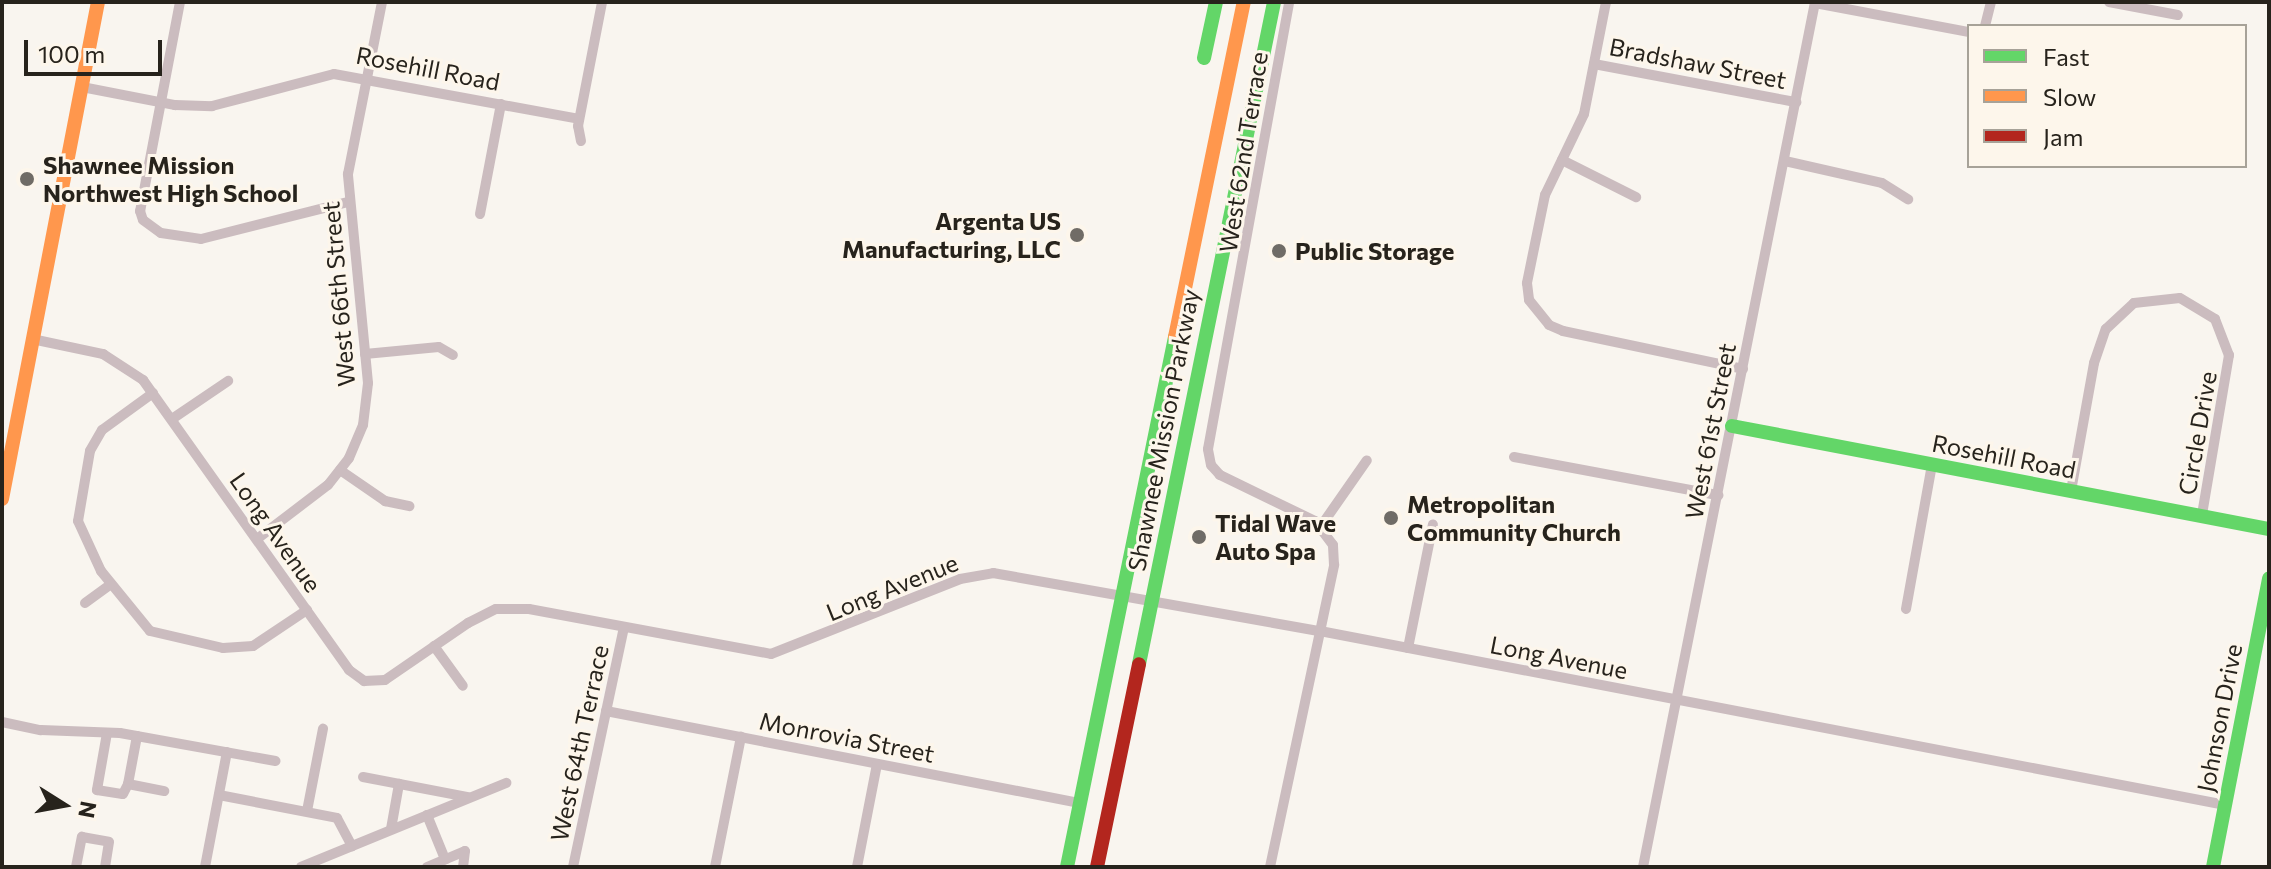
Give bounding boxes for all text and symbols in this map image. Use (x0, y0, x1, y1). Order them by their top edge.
scale bar (28, 24, 166, 74)
legend (1967, 24, 2247, 168)
street label: Bradshaw Street (1607, 32, 1789, 94)
text: 100 m (38, 39, 105, 68)
street label: Rosehill Road (354, 40, 502, 96)
text: Fast (2043, 42, 2090, 71)
street label: West 62nd Terrace (1213, 50, 1273, 254)
text: Slow (2043, 82, 2096, 111)
text: Jam (2043, 122, 2083, 151)
place label: Shawnee Mission Northwest High School (43, 151, 298, 207)
marker: Shawnee Mission Northwest High School (18, 170, 36, 188)
street label: West 66th Street (316, 200, 360, 388)
place label: Argenta US Manufacturing, LLC (842, 207, 1061, 263)
marker: Argenta US Manufacturing, LLC (1068, 226, 1086, 244)
place label: Public Storage (1295, 237, 1454, 265)
marker: Public Storage (1270, 242, 1288, 260)
street label: Shawnee Mission Parkway (1122, 287, 1204, 573)
street label: West 61st Street (1679, 341, 1741, 521)
street label: Circle Drive (2172, 369, 2222, 497)
street label: Rosehill Road (1930, 428, 2078, 484)
street label: Long Avenue (224, 467, 328, 597)
place label: Metropolitan Community Church (1407, 490, 1621, 546)
place label: Tidal Wave Auto Spa (1215, 509, 1336, 565)
marker: Metropolitan Community Church (1382, 509, 1400, 527)
marker: Tidal Wave Auto Spa (1190, 528, 1208, 546)
street label: Long Avenue (822, 548, 962, 626)
street label: Long Avenue (1488, 630, 1630, 684)
street label: Johnson Drive (2191, 641, 2247, 795)
street label: West 64th Terrace (544, 642, 614, 844)
street label: Monrovia Street (757, 706, 937, 768)
north arrow (24, 765, 104, 845)
text: N (73, 799, 103, 820)

